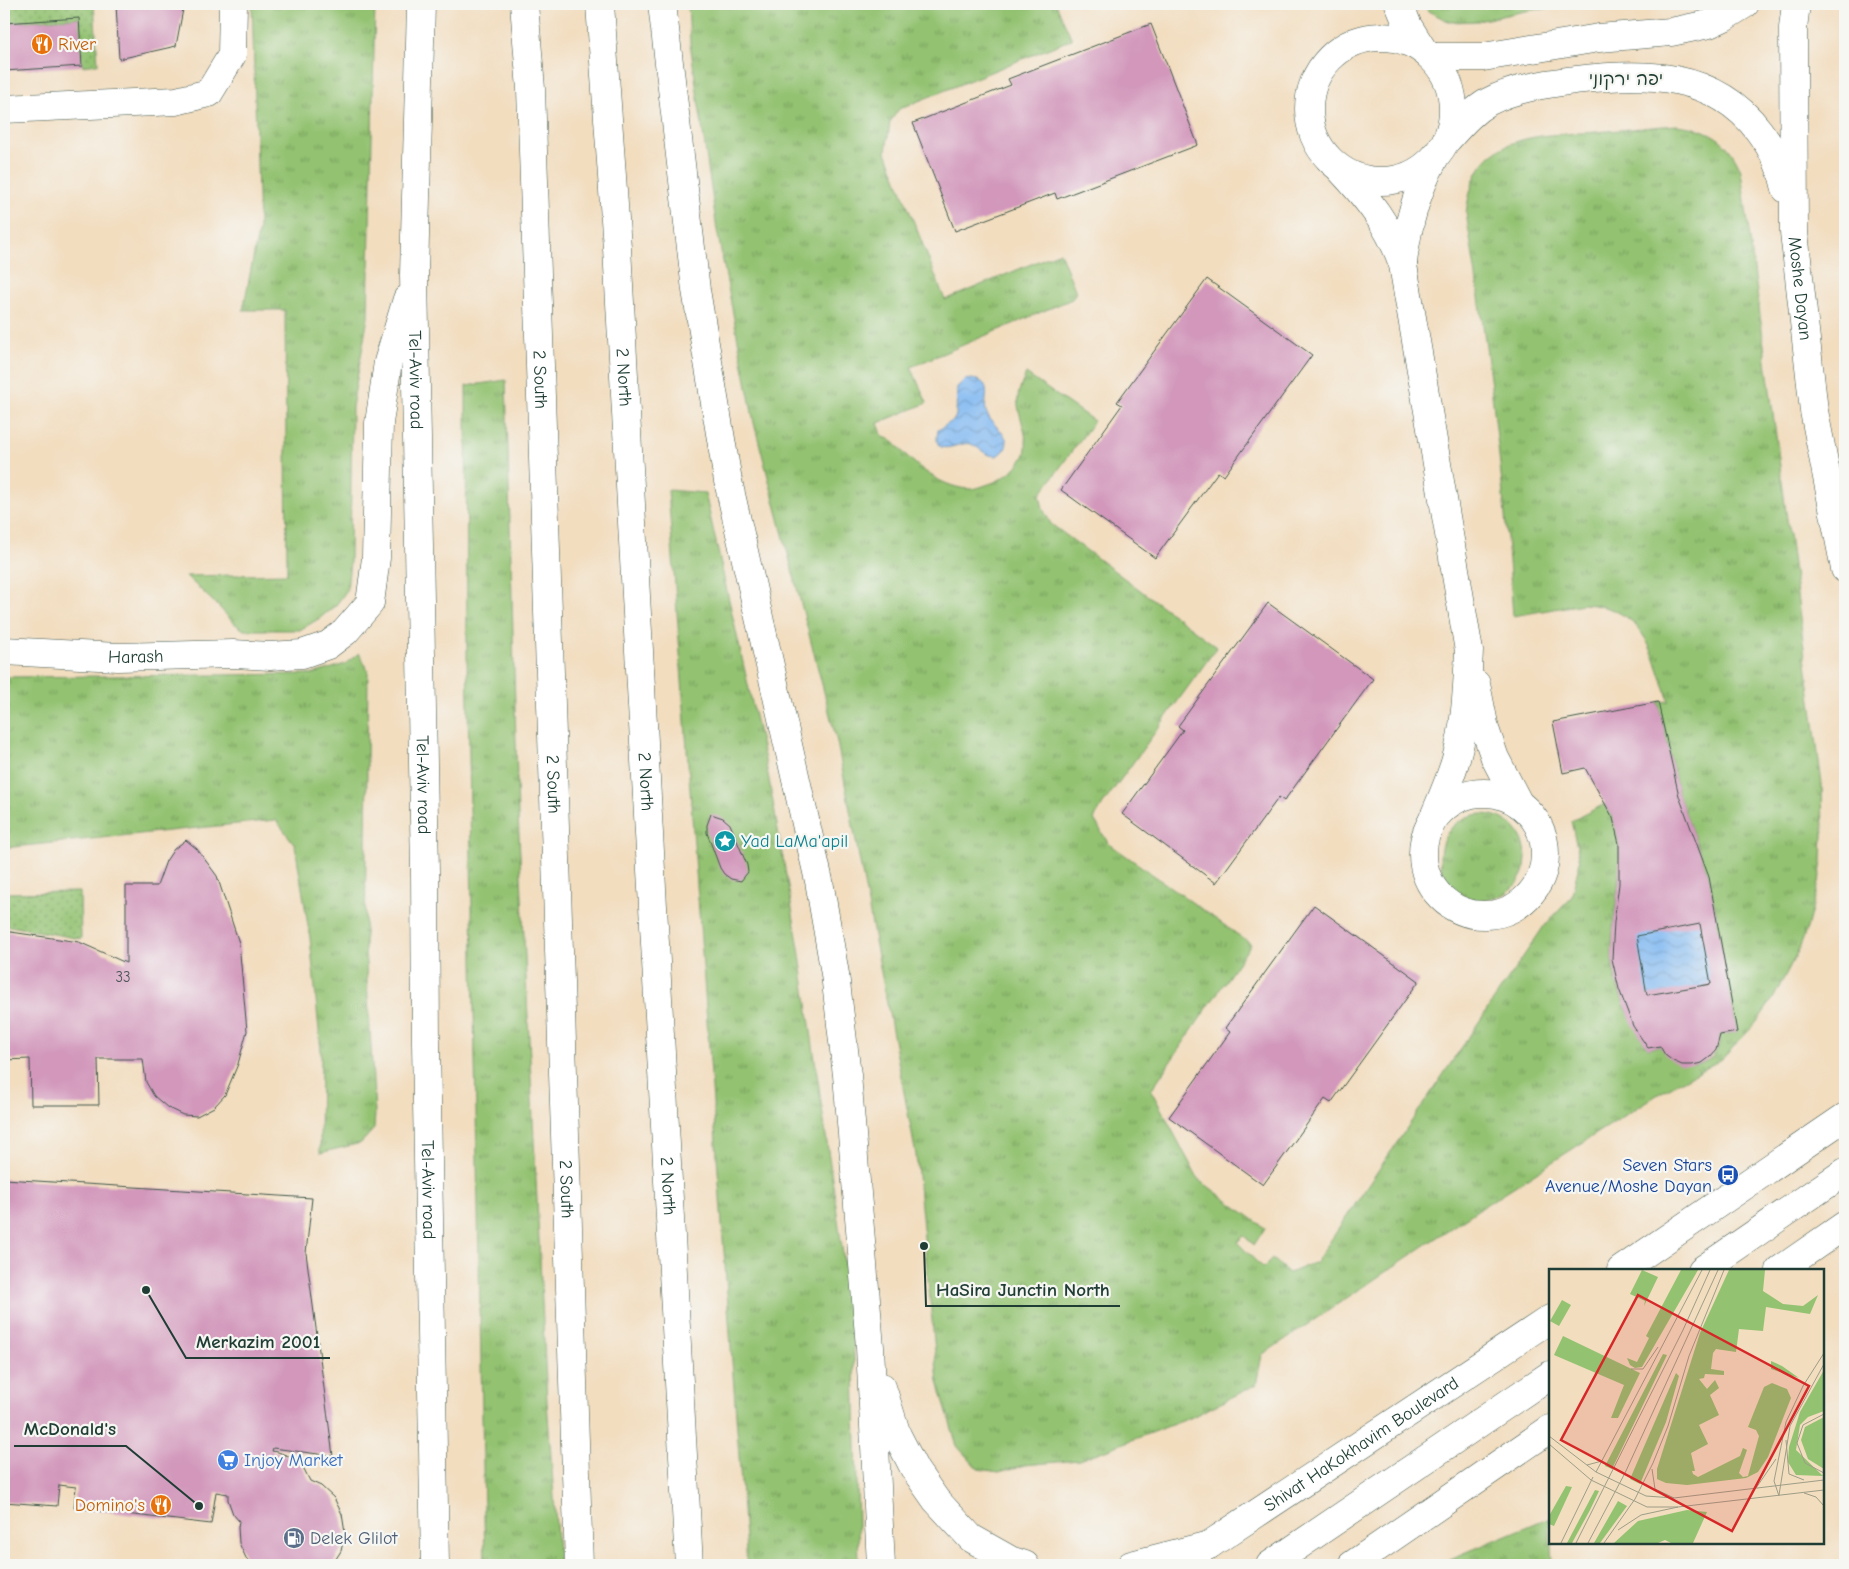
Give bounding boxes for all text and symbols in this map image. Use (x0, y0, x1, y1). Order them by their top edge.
restaurant icon: River (30, 32, 54, 56)
place label: River (58, 34, 97, 55)
street label: יפה ירקוני (1589, 69, 1663, 90)
street label: Moshe Dayan (1784, 235, 1816, 342)
street label: Tel-Aviv road (404, 330, 427, 430)
street label: 2 North (611, 347, 636, 407)
street label: 2 South (528, 350, 551, 409)
street label: Harash (107, 646, 164, 668)
street label: Tel-Aviv road (411, 735, 434, 835)
street label: 2 North (634, 752, 658, 812)
street label: 2 South (542, 755, 565, 814)
place icon: Yad LaMa'apil (713, 829, 737, 853)
place label: Yad LaMa'apil (741, 831, 848, 852)
house number: 33 (115, 968, 131, 986)
street label: Tel-Aviv road (417, 1140, 439, 1240)
place label: Seven Stars Avenue/Moshe Dayan (1545, 1155, 1712, 1197)
street label: 2 North (656, 1156, 680, 1216)
street label: 2 South (555, 1159, 578, 1219)
bus stop icon: Seven Stars Avenue/Moshe Dayan (1716, 1163, 1740, 1187)
inset map (1549, 1269, 1824, 1544)
callout: HaSira Junctin North (926, 1272, 1120, 1306)
text: HaSira Junctin North (936, 1279, 1110, 1301)
callout: Merkazim 2001 (186, 1324, 330, 1358)
text: Merkazim 2001 (196, 1331, 320, 1353)
street label: Shivat HaKokhavim Boulevard (1260, 1373, 1463, 1517)
callout: McDonald's (14, 1412, 126, 1446)
text: McDonald's (24, 1418, 116, 1440)
supermarket icon: Injoy Market (216, 1448, 240, 1472)
place label: Injoy Market (244, 1450, 344, 1471)
restaurant icon: Domino's (149, 1493, 173, 1517)
place label: Domino's (75, 1495, 145, 1516)
fuel station icon: Delek Glilot (282, 1526, 306, 1550)
place label: Delek Glilot (310, 1528, 398, 1549)

